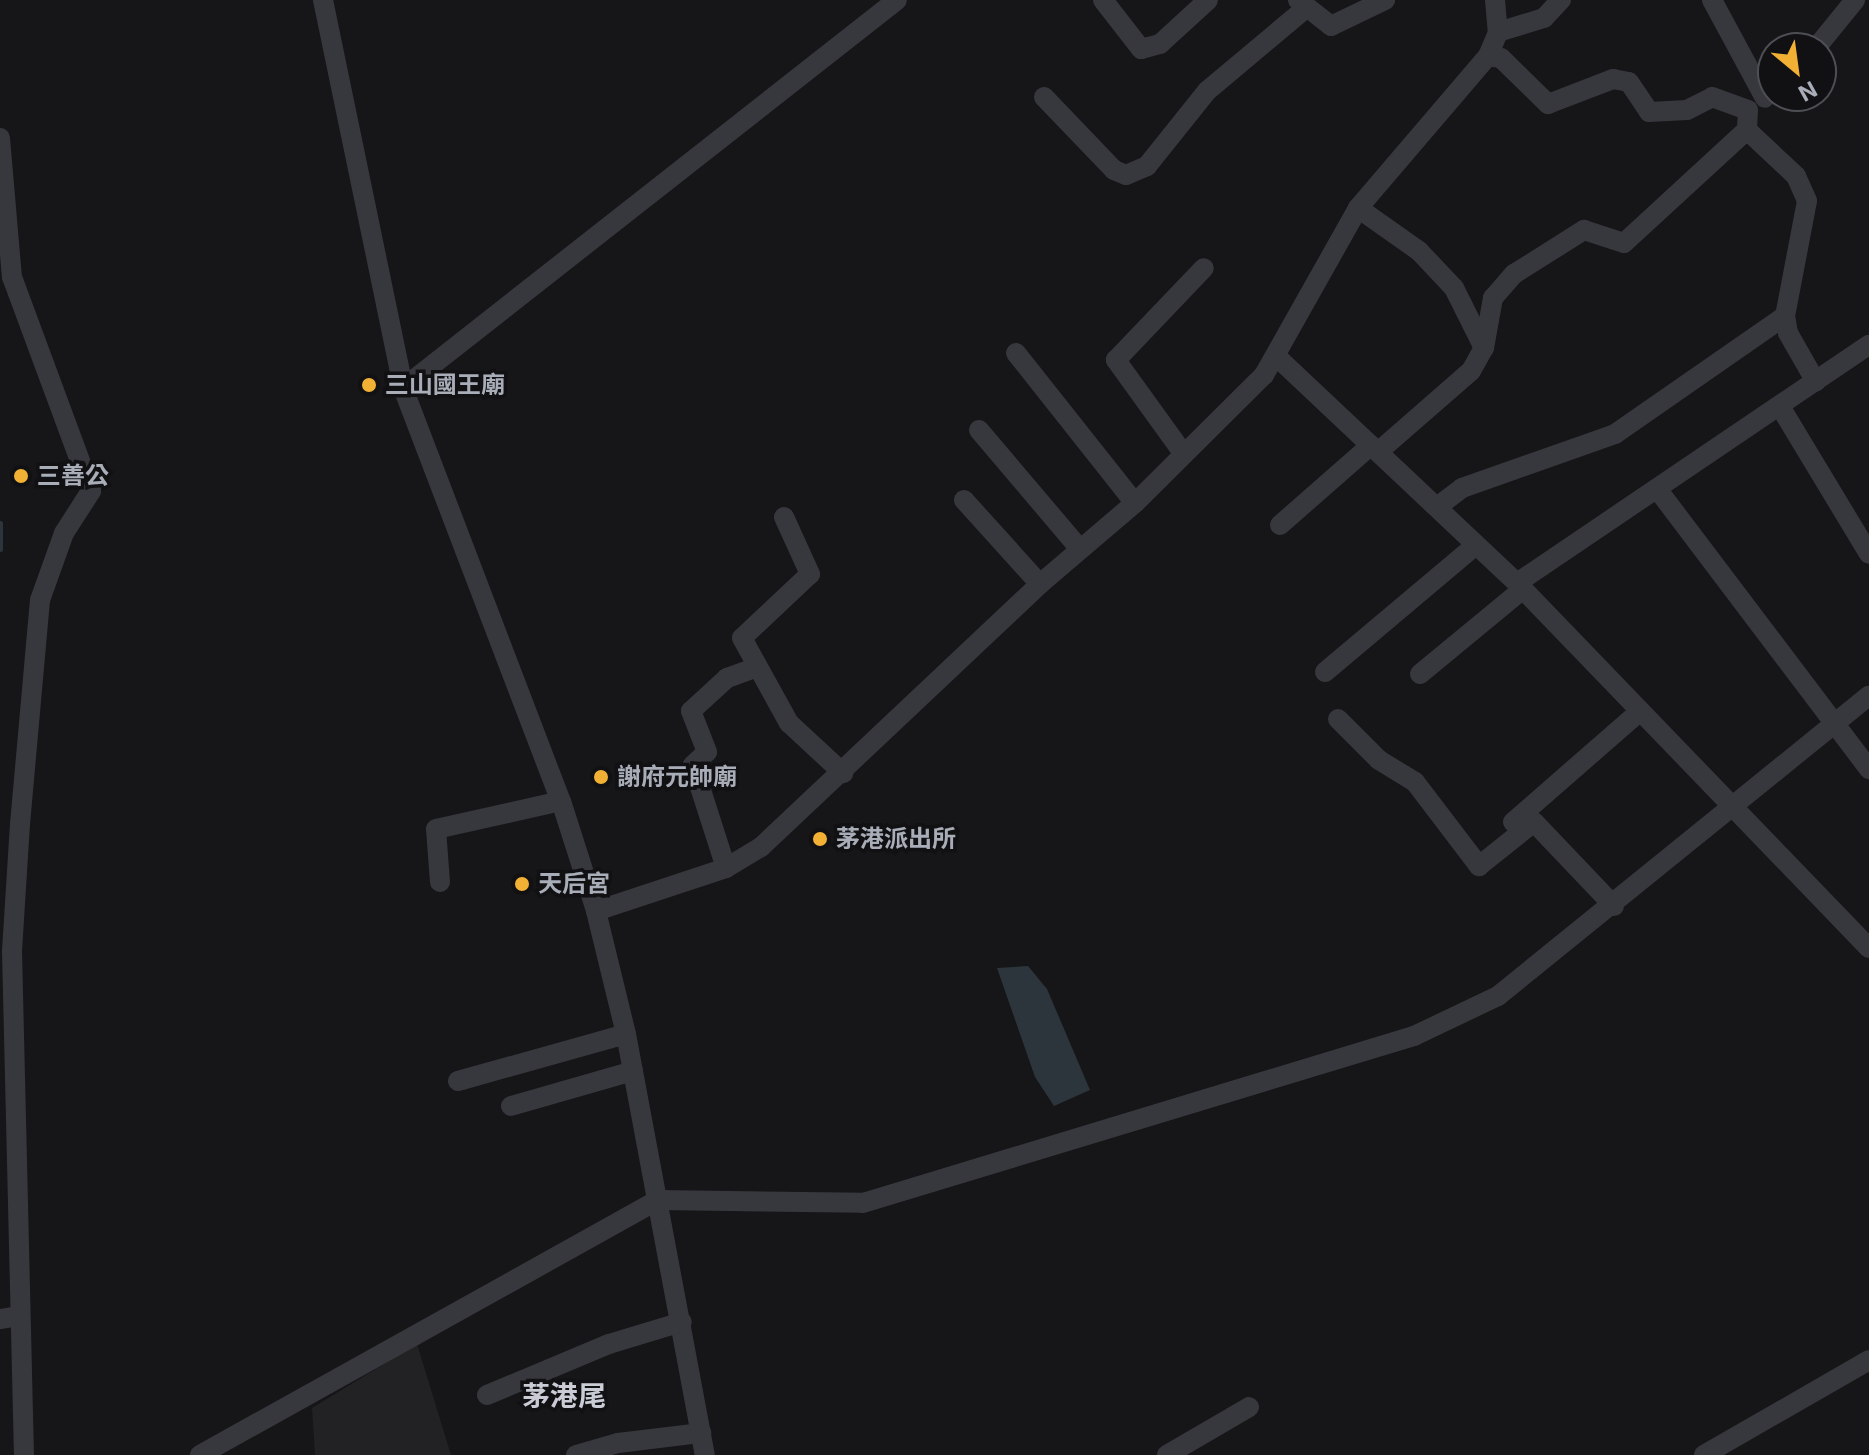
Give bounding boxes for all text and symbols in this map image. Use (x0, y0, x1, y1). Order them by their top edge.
north arrow (1757, 32, 1837, 112)
text: N (1794, 76, 1821, 107)
place label: 三山國王廟 (385, 371, 505, 399)
marker: 三山國王廟 (360, 376, 378, 394)
place label: 三善公 (37, 462, 109, 490)
marker: 三善公 (12, 467, 30, 485)
place label: 謝府元帥廟 (617, 763, 737, 791)
marker: 謝府元帥廟 (592, 768, 610, 786)
place label: 茅港派出所 (836, 825, 956, 853)
marker: 茅港派出所 (811, 830, 829, 848)
place label: 天后宮 (538, 870, 610, 898)
marker: 天后宮 (513, 875, 531, 893)
district label: 茅港尾 (522, 1379, 606, 1413)

